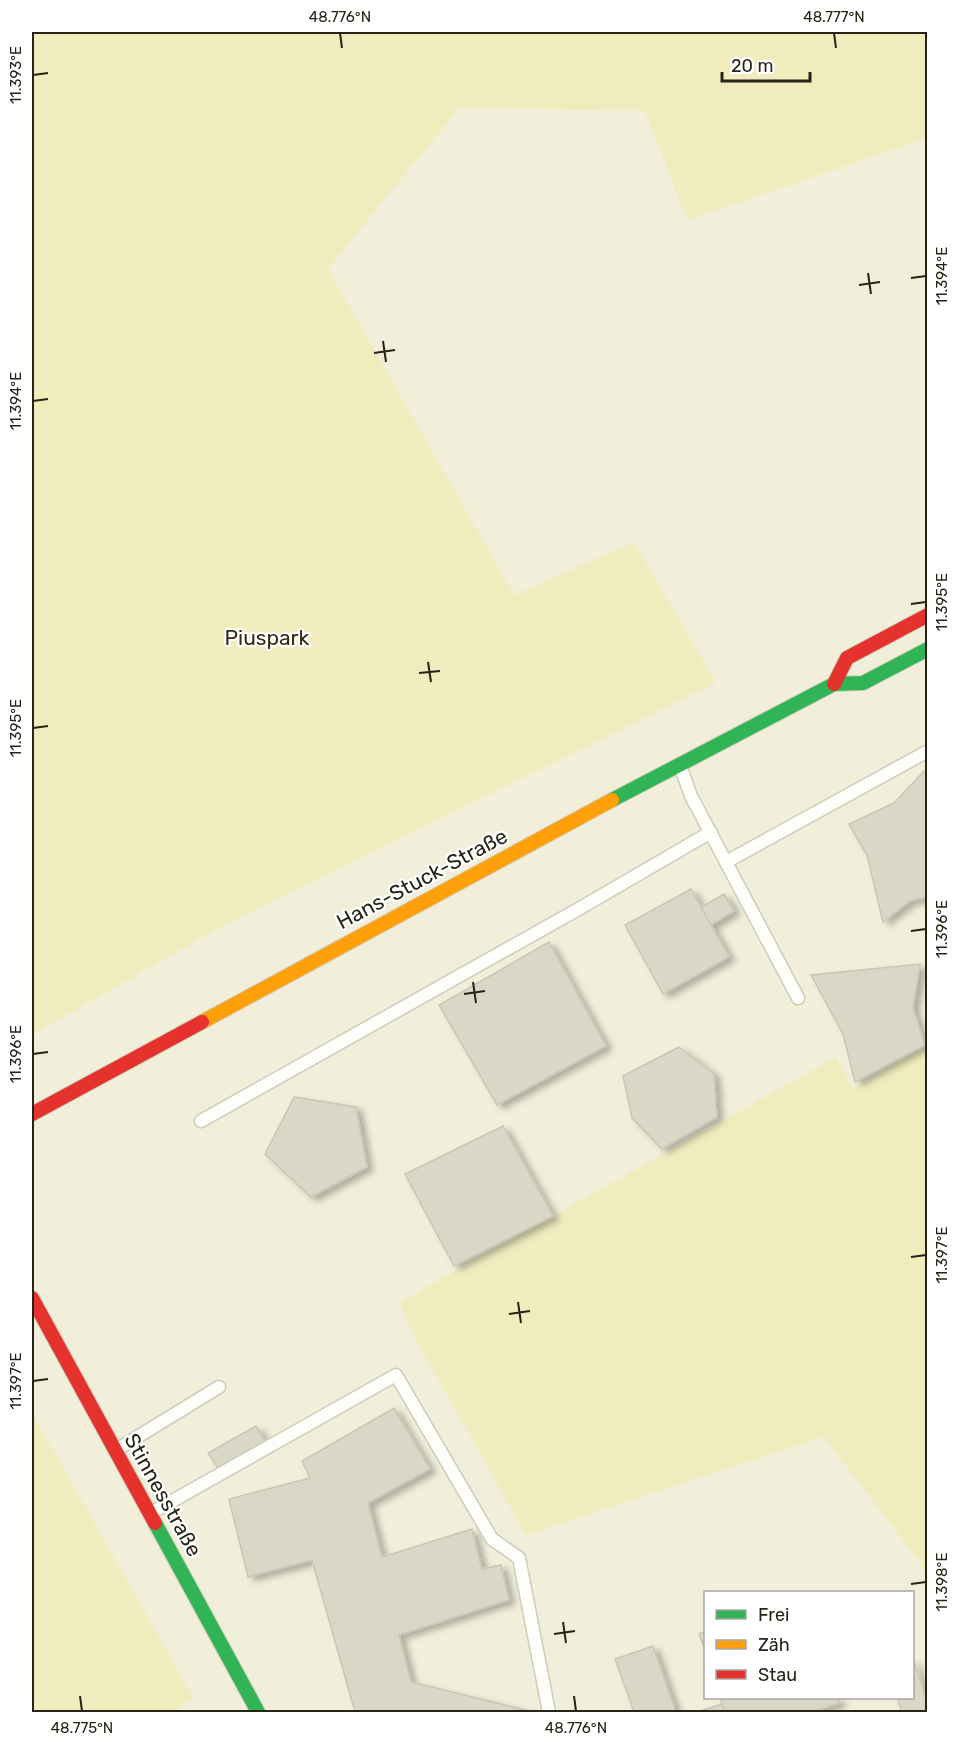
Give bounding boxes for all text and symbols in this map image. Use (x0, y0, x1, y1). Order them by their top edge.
text: 48.776°N (309, 8, 371, 26)
text: 48.777°N (803, 8, 865, 26)
scale bar (722, 45, 810, 83)
text: 11.393°E (7, 46, 25, 104)
text: 20 m (731, 55, 773, 77)
text: 11.394°E (933, 247, 951, 305)
text: 11.394°E (7, 372, 25, 430)
text: 11.395°E (933, 573, 951, 631)
park label: Piuspark (225, 625, 310, 650)
text: 11.395°E (7, 699, 25, 757)
street label: Hans-Stuck-Straße (332, 823, 511, 934)
text: 11.396°E (933, 900, 951, 958)
text: 11.396°E (7, 1025, 25, 1083)
text: 11.397°E (933, 1226, 951, 1284)
text: 11.397°E (7, 1352, 25, 1410)
street label: Stinnesstraße (119, 1429, 208, 1561)
text: 11.398°E (933, 1553, 951, 1611)
legend (704, 1591, 914, 1699)
text: Frei (758, 1604, 789, 1626)
text: Zäh (758, 1634, 790, 1656)
text: Stau (758, 1664, 797, 1686)
text: 48.775°N (51, 1719, 113, 1737)
text: 48.776°N (545, 1719, 607, 1737)

